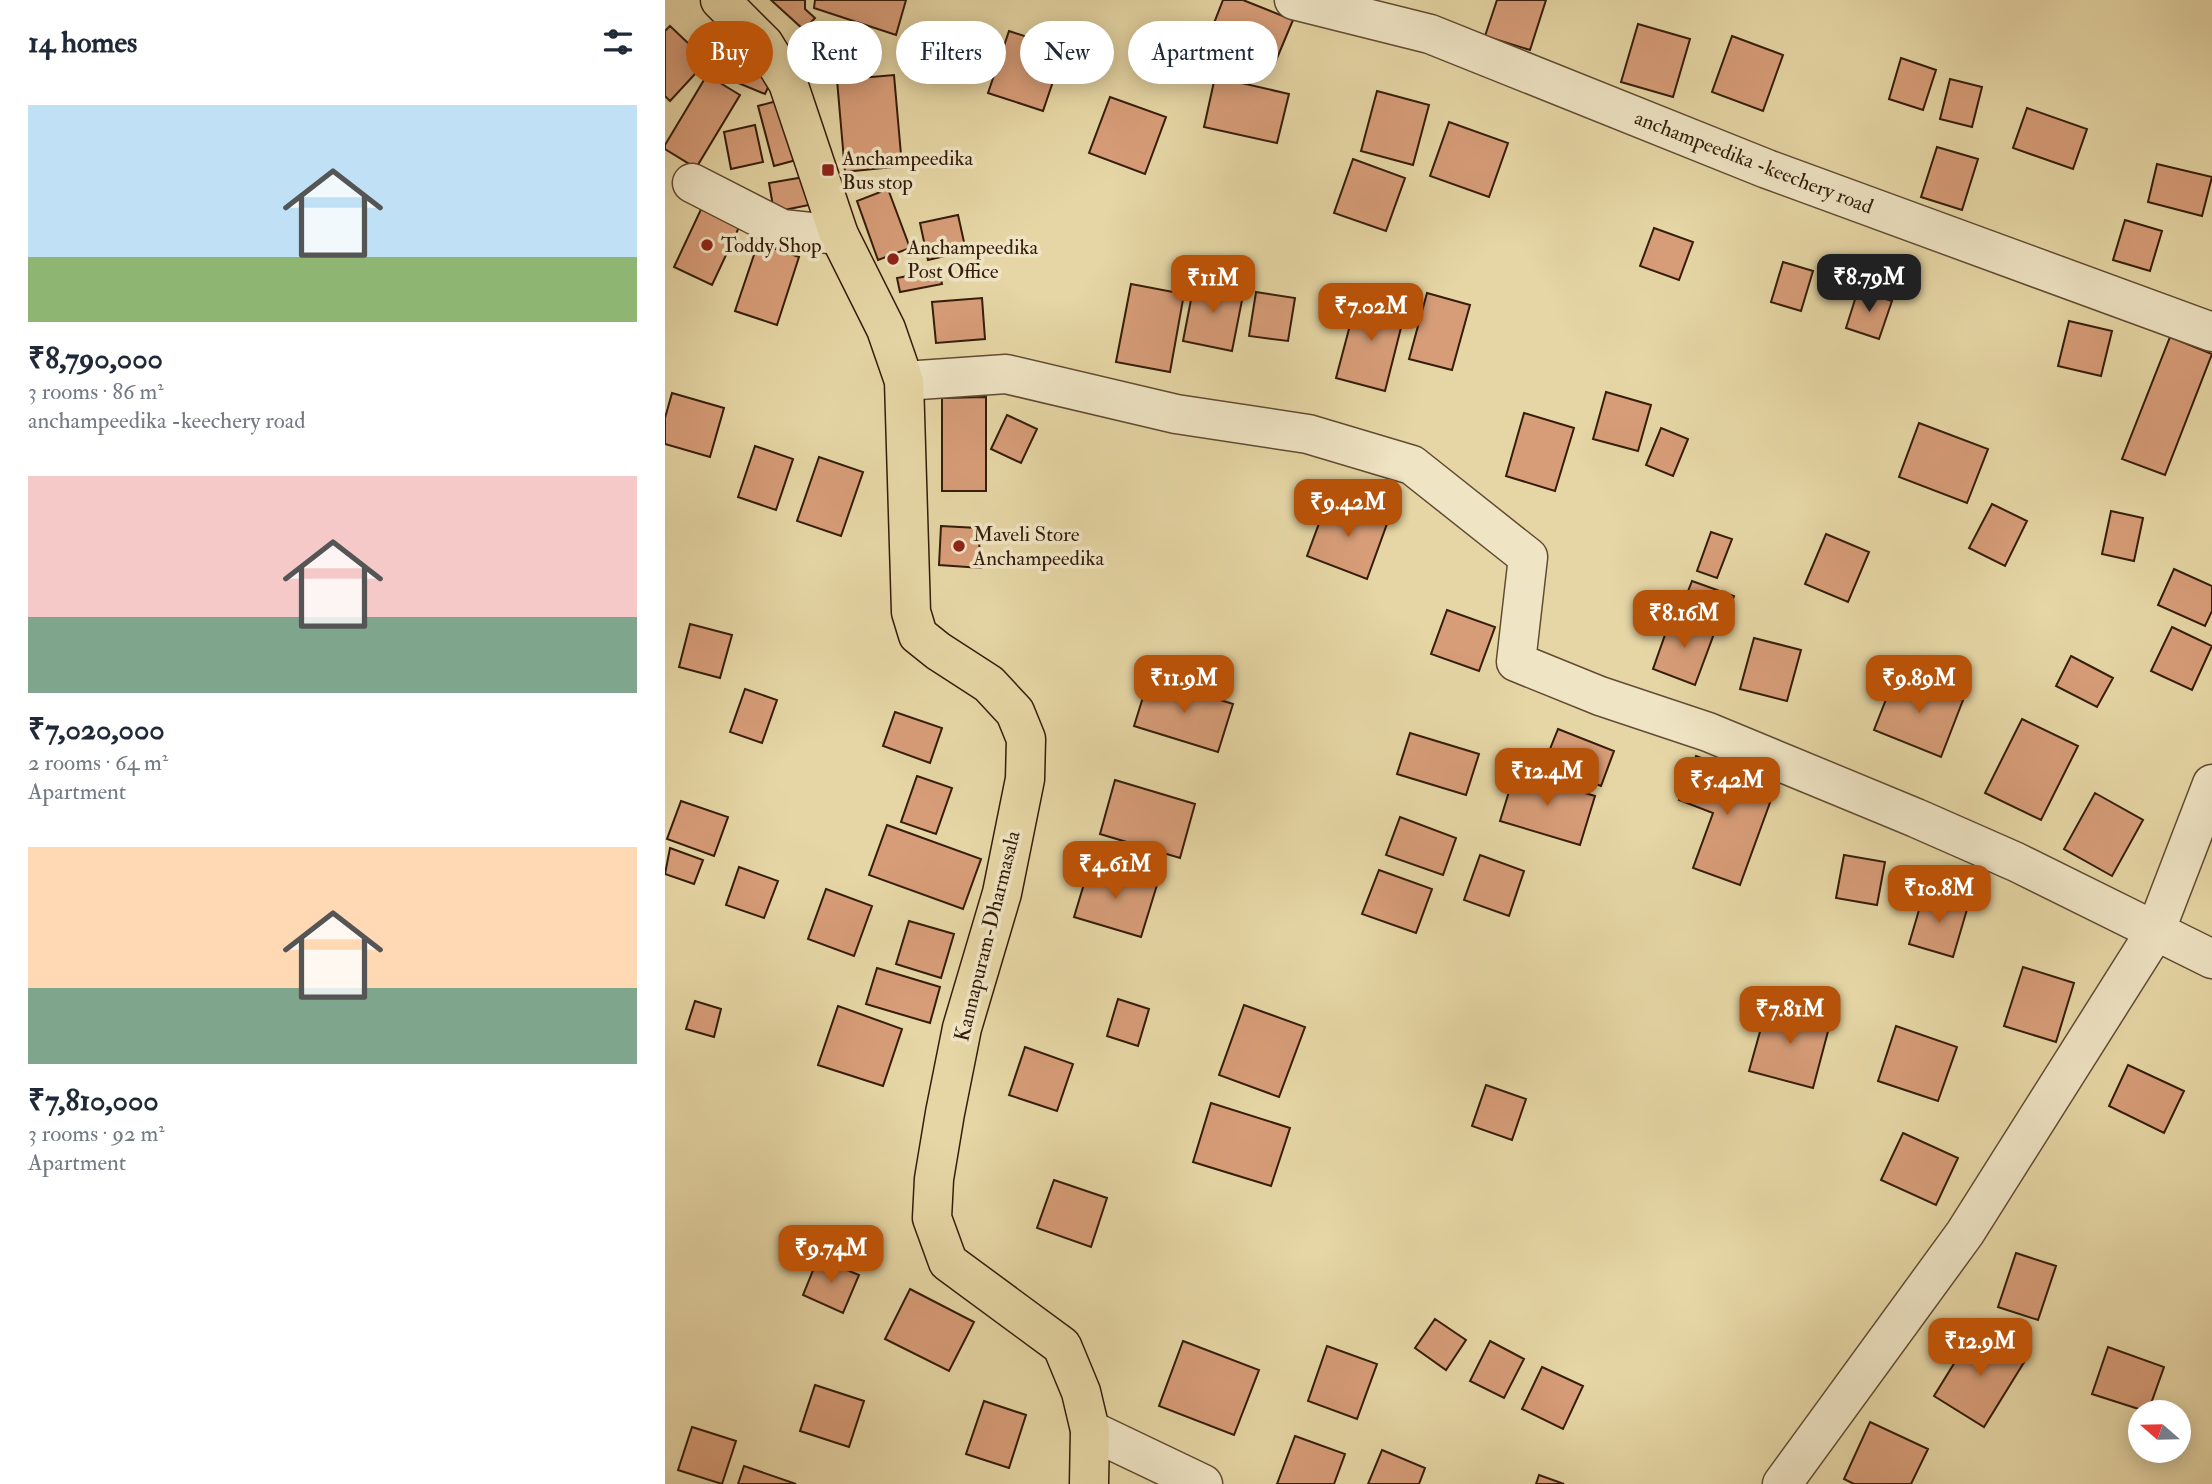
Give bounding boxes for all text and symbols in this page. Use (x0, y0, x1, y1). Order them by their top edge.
chip: Buy (686, 21, 773, 84)
chip: Rent (787, 21, 882, 84)
chip: Filters (896, 21, 1006, 84)
chip: New (1020, 21, 1114, 84)
chip: Apartment (1128, 21, 1278, 84)
icon: filters (599, 23, 637, 61)
text: 14 homes (28, 24, 137, 61)
street label: anchampeedika -keechery road (1631, 104, 1878, 221)
place label: Anchampeedika Bus stop (841, 145, 973, 196)
icon: home (270, 150, 396, 276)
marker: Anchampeedika Bus stop (820, 162, 836, 178)
place label: Toddy Shop (721, 232, 822, 259)
place label: Anchampeedika Post Office (906, 234, 1038, 285)
marker: Toddy Shop (699, 237, 715, 253)
marker: Anchampeedika Post Office (885, 251, 901, 267)
pin: ₹8.79M (1812, 254, 1926, 314)
pin: ₹11M (1172, 256, 1254, 315)
text: ₹8.79M (1833, 262, 1905, 291)
text: ₹11M (1187, 263, 1239, 292)
pin: ₹7.02M (1314, 284, 1428, 343)
text: ₹7.02M (1334, 291, 1408, 320)
text: ₹8,790,000 (28, 340, 163, 377)
text: 3 rooms · 86 m² (28, 377, 164, 406)
text: anchampeedika -keechery road (28, 406, 306, 435)
pin: ₹9.42M (1291, 480, 1405, 539)
text: ₹9.42M (1310, 487, 1386, 516)
icon: home (270, 521, 396, 647)
place label: Maveli Store Anchampeedika (972, 521, 1104, 572)
marker: Maveli Store Anchampeedika (951, 538, 967, 554)
pin: ₹8.16M (1627, 590, 1741, 650)
text: ₹8.16M (1649, 598, 1719, 627)
pin: ₹11.9M (1127, 656, 1241, 715)
pin: ₹9.89M (1862, 656, 1976, 715)
text: ₹11.9M (1150, 663, 1218, 692)
text: ₹9.89M (1882, 663, 1956, 692)
text: ₹7,020,000 (28, 711, 165, 748)
text: 2 rooms · 64 m² (28, 748, 168, 777)
pin: ₹12.4M (1490, 748, 1604, 808)
text: ₹12.4M (1511, 756, 1583, 785)
pin: ₹5.42M (1670, 758, 1784, 817)
text: ₹5.42M (1690, 765, 1764, 794)
text: Apartment (28, 777, 126, 806)
street label: Kannapuram-Dharmasala (948, 828, 1027, 1044)
pin: ₹4.61M (1058, 842, 1172, 901)
text: ₹4.61M (1079, 849, 1151, 878)
pin: ₹10.8M (1882, 866, 1996, 925)
text: ₹10.8M (1904, 873, 1974, 902)
icon: home (270, 892, 396, 1018)
pin: ₹7.81M (1733, 986, 1847, 1046)
text: ₹7.81M (1756, 994, 1824, 1023)
text: ₹7,810,000 (28, 1082, 159, 1119)
text: 3 rooms · 92 m² (28, 1119, 165, 1148)
text: Apartment (28, 1148, 126, 1177)
pin: ₹9.74M (774, 1226, 888, 1285)
text: ₹9.74M (794, 1233, 868, 1262)
pin: ₹12.9M (1923, 1318, 2037, 1378)
text: ₹12.9M (1944, 1326, 2016, 1355)
north arrow (2128, 1400, 2191, 1463)
map controls (2128, 1400, 2191, 1463)

